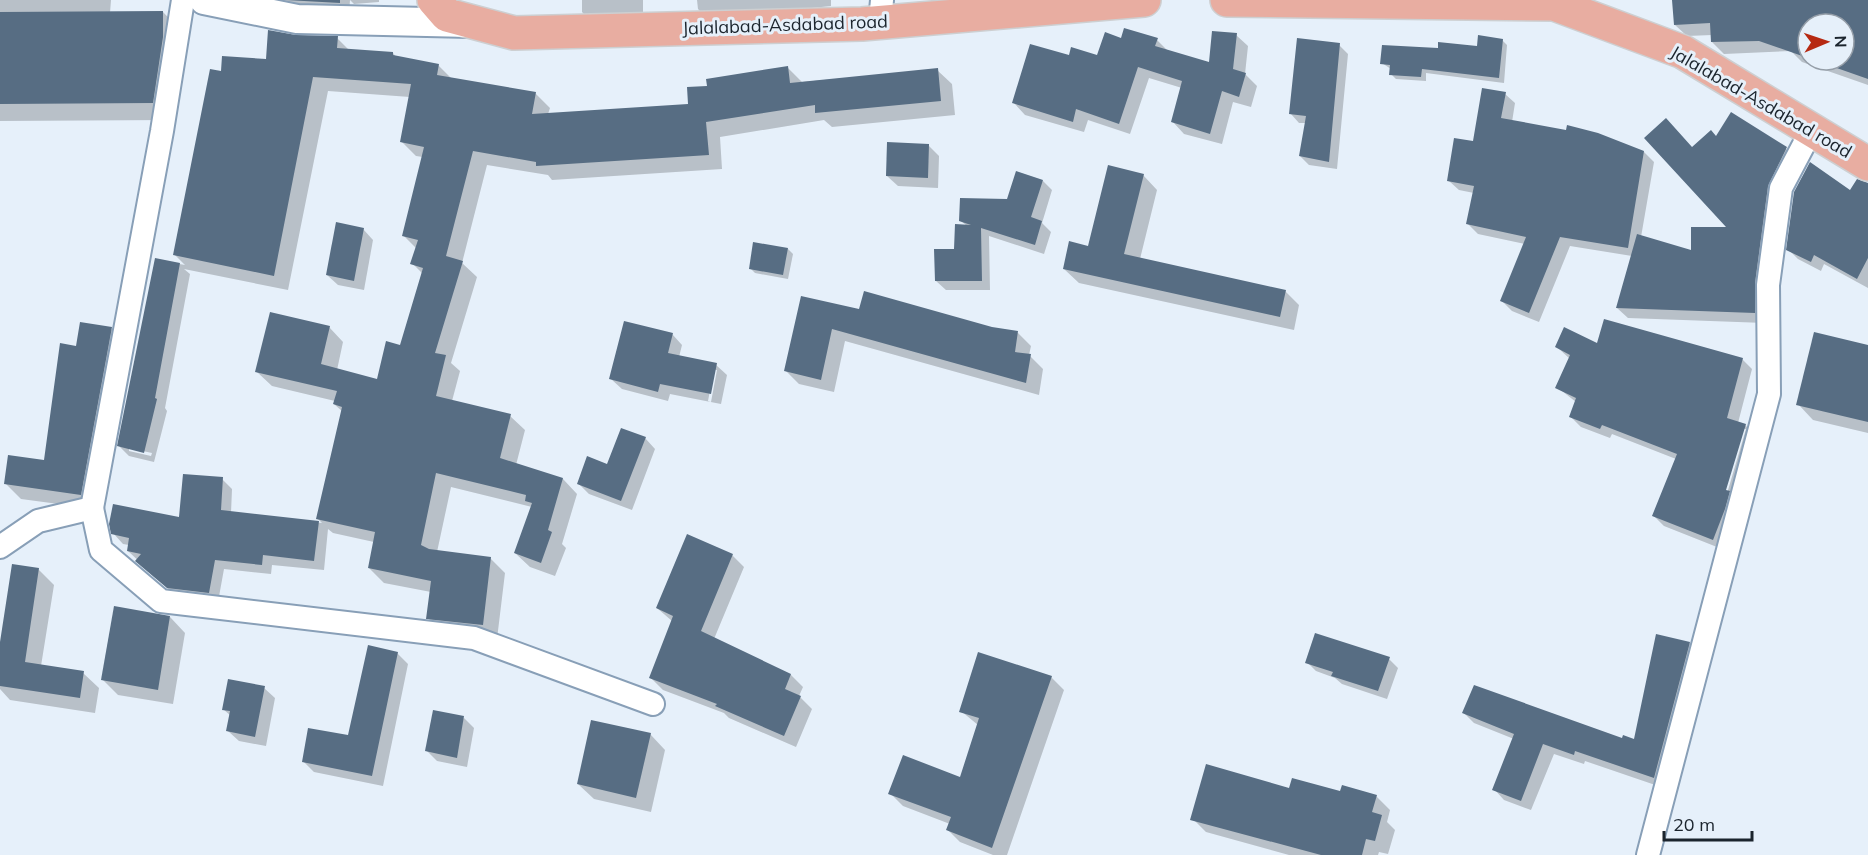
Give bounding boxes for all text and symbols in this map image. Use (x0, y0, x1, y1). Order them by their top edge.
street label: Jalalabad-Asdabad road (682, 9, 888, 40)
north arrow (1796, 12, 1856, 72)
text: N (1831, 35, 1851, 48)
street label: Jalalabad-Asdabad road (1666, 40, 1856, 163)
scale bar (1664, 804, 1752, 842)
text: 20 m (1673, 813, 1715, 836)

